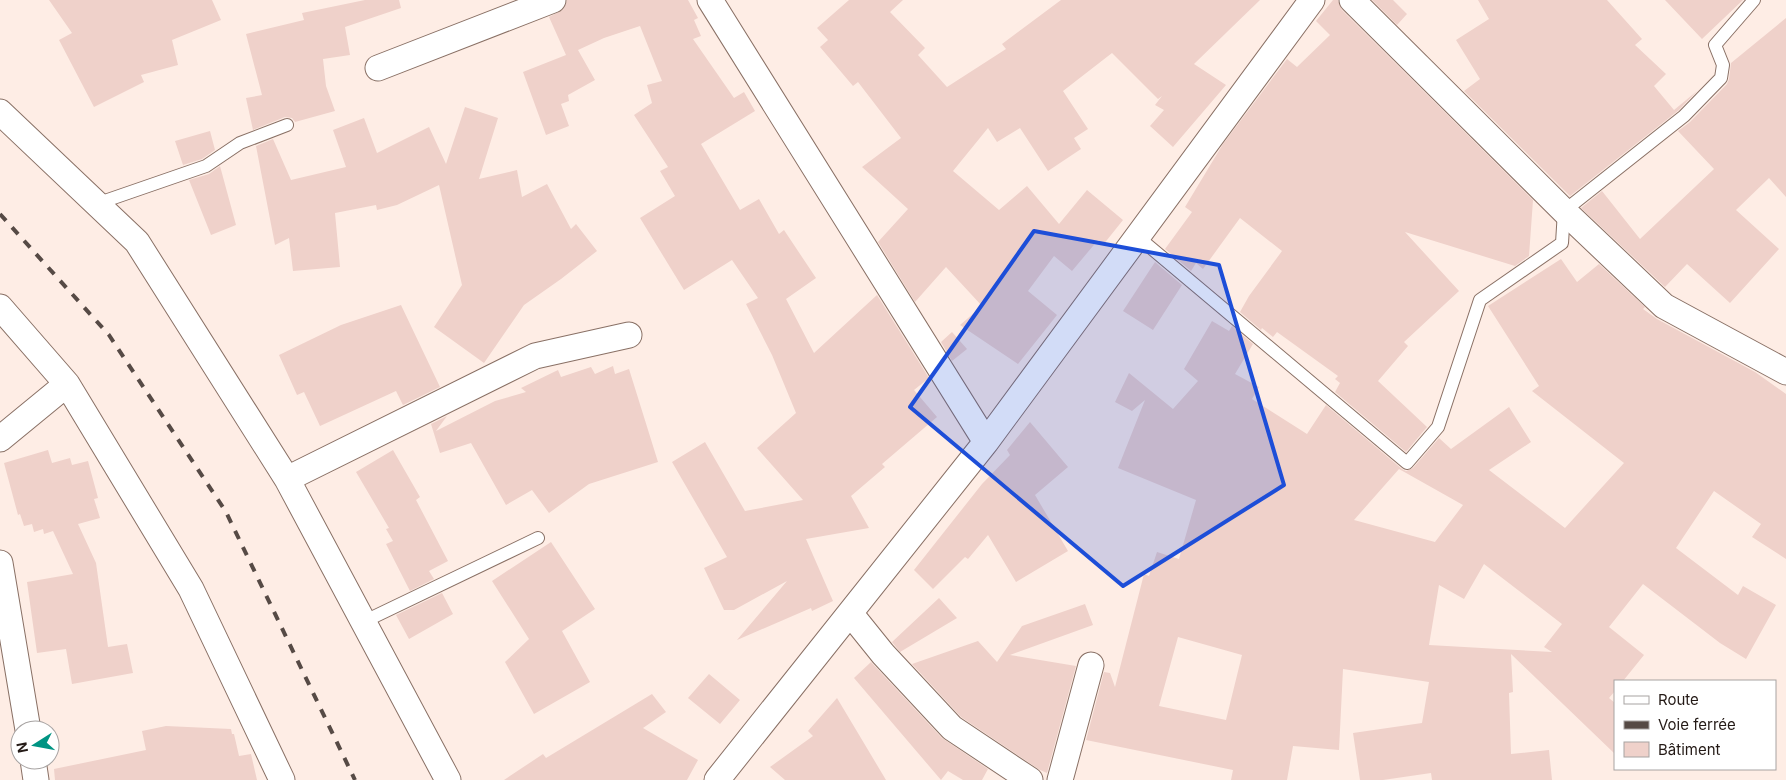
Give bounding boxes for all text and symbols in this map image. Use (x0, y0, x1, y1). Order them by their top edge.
legend (1614, 680, 1776, 770)
text: Route (1658, 690, 1699, 709)
text: Voie ferrée (1658, 715, 1736, 734)
north arrow (10, 720, 60, 770)
text: Bâtiment (1658, 740, 1721, 759)
text: N (12, 741, 31, 754)

